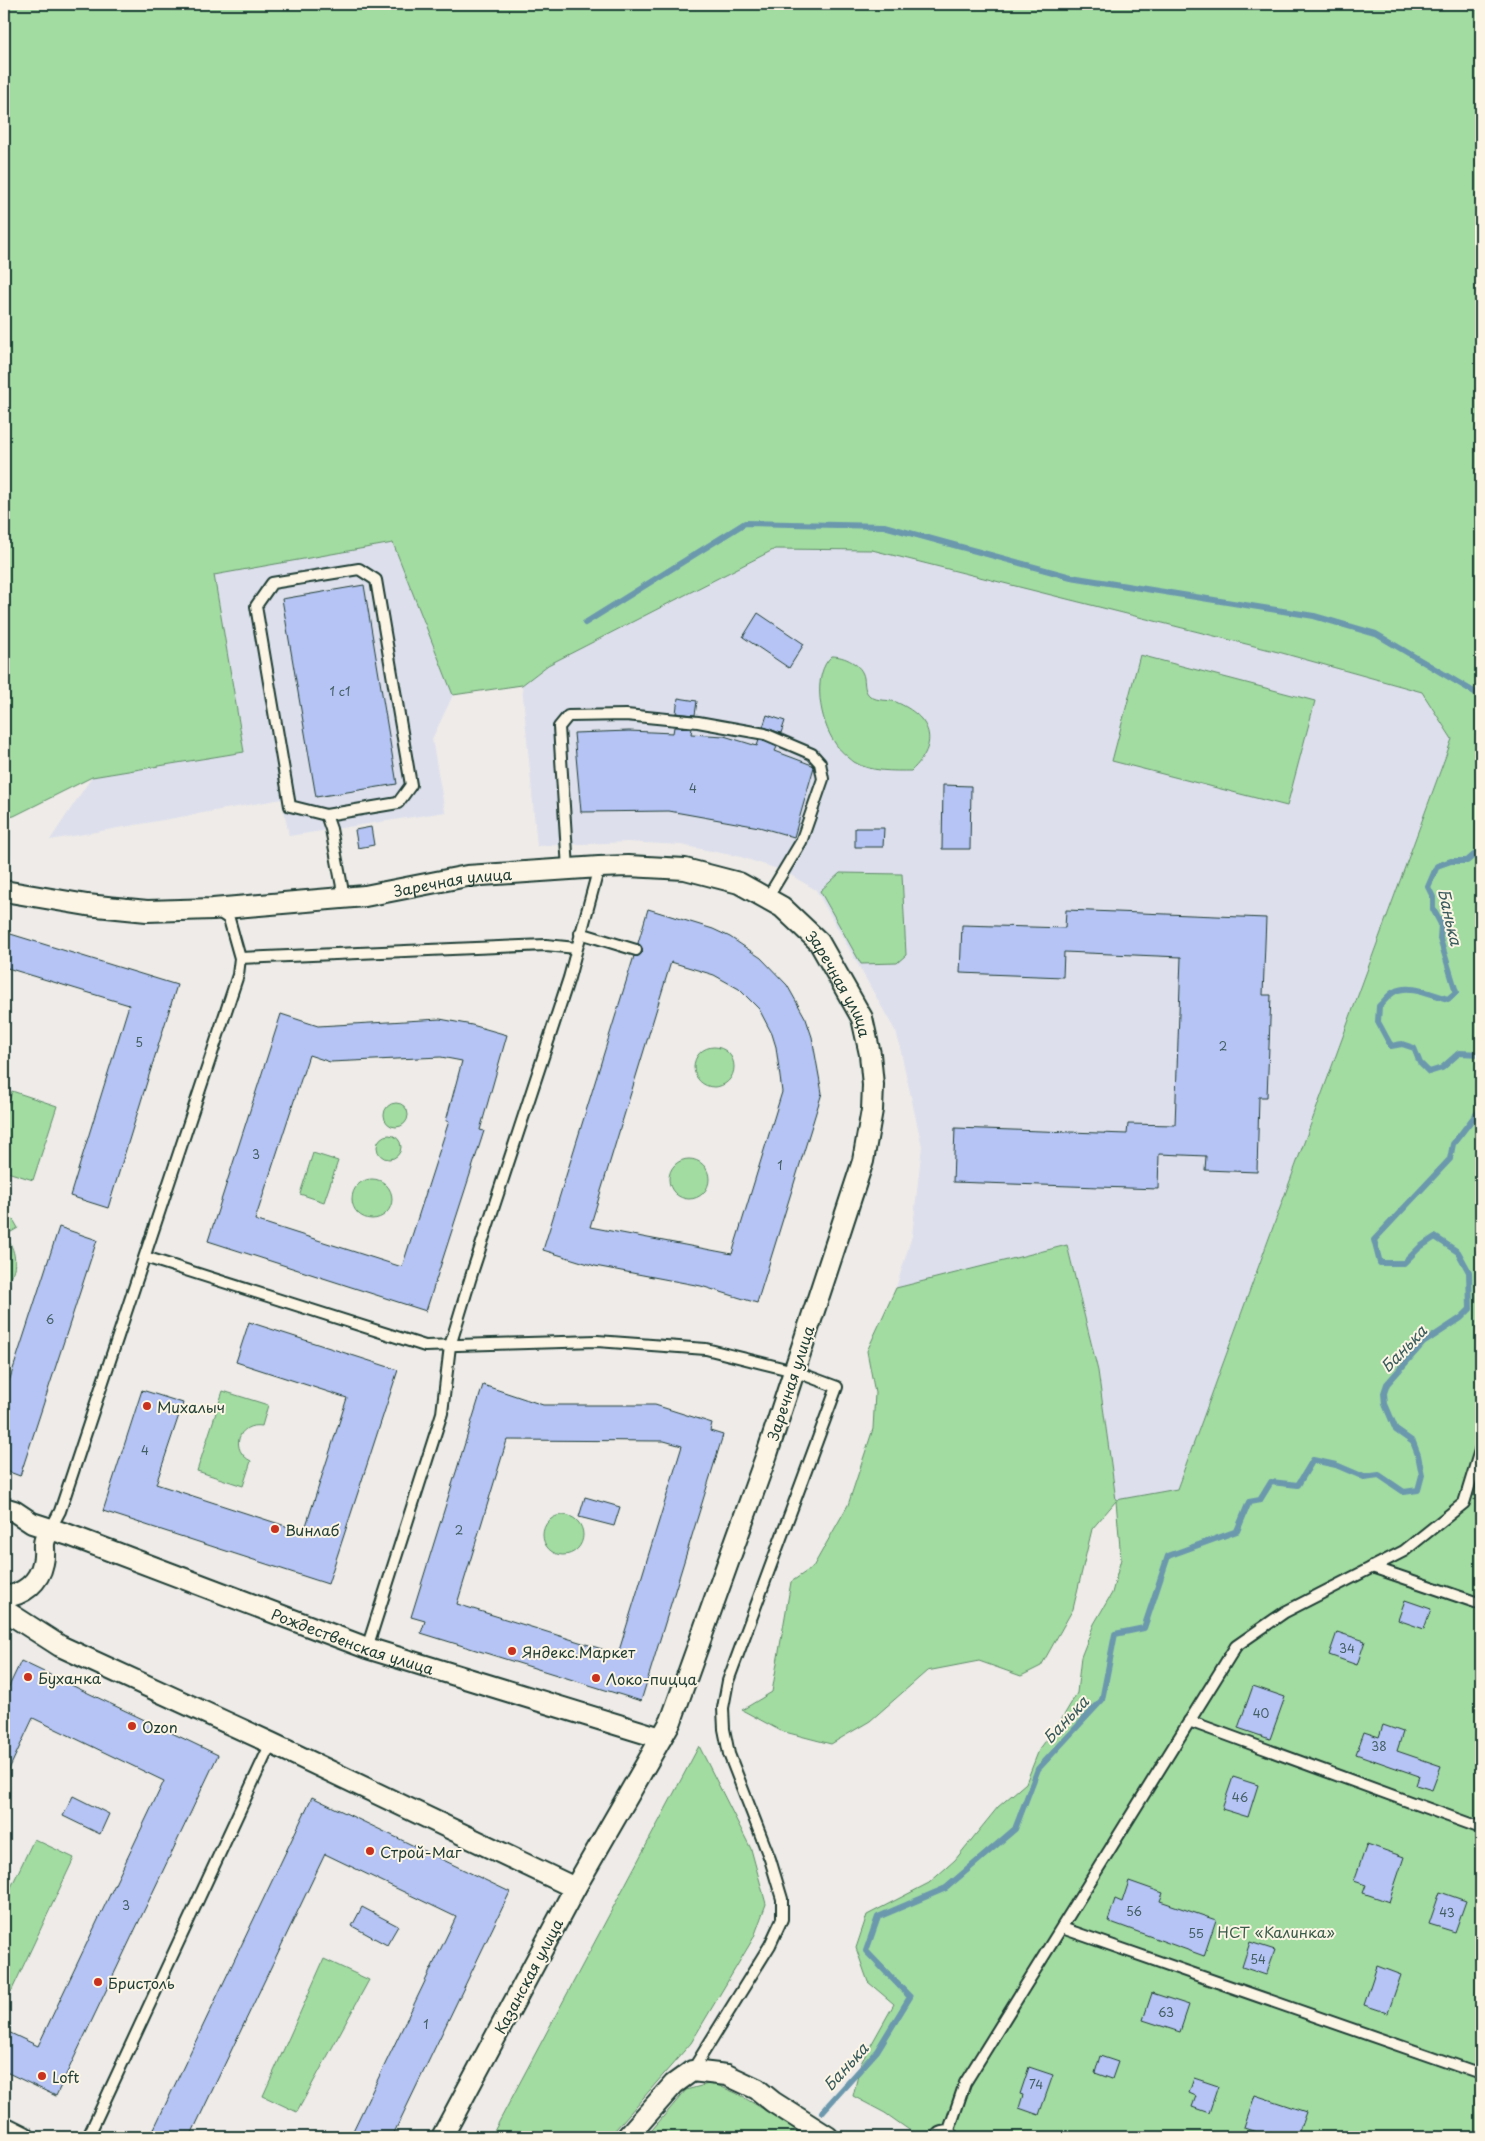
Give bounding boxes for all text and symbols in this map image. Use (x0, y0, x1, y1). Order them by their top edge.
house number: 1 с1 (330, 682, 350, 700)
house number: 4 (689, 779, 697, 797)
street label: Заречная улица (391, 861, 513, 902)
water label: Банька (1433, 886, 1469, 949)
street label: Заречная улица (802, 925, 878, 1040)
house number: 5 (135, 1033, 143, 1051)
house number: 2 (1219, 1037, 1227, 1055)
house number: 3 (252, 1145, 260, 1163)
house number: 1 (777, 1156, 783, 1174)
house number: 6 (46, 1310, 54, 1328)
water label: Банька (1374, 1318, 1432, 1377)
street label: Заречная улица (761, 1322, 820, 1443)
place label: Михалыч (157, 1395, 225, 1418)
marker: Михалыч (141, 1400, 153, 1412)
house number: 4 (141, 1441, 149, 1459)
place label: Винлаб (285, 1518, 339, 1541)
house number: 2 (455, 1521, 463, 1539)
marker: Винлаб (269, 1523, 281, 1535)
street label: Рождественская улица (269, 1601, 437, 1680)
house number: 34 (1339, 1639, 1355, 1657)
place label: Яндекс.Маркет (522, 1640, 636, 1663)
marker: Яндекс.Маркет (506, 1645, 518, 1657)
place label: Буханка (38, 1666, 102, 1689)
place label: Локо-пицца (606, 1667, 698, 1690)
marker: Буханка (22, 1671, 34, 1683)
marker: Локо-пицца (590, 1672, 602, 1684)
water label: Банька (1037, 1689, 1094, 1748)
house number: 40 (1253, 1704, 1270, 1722)
place label: Ozon (142, 1715, 178, 1738)
marker: Ozon (126, 1720, 138, 1732)
house number: 38 (1371, 1737, 1387, 1755)
house number: 46 (1232, 1788, 1248, 1806)
place label: Строй-Маг (380, 1840, 462, 1863)
marker: Строй-Маг (364, 1845, 376, 1857)
house number: 3 (122, 1896, 130, 1914)
house number: 56 (1126, 1902, 1142, 1920)
house number: 43 (1439, 1903, 1455, 1921)
street label: Казанская улица (488, 1914, 568, 2038)
park label: НСТ «Калинка» (1217, 1920, 1335, 1943)
house number: 55 (1188, 1924, 1204, 1942)
house number: 54 (1250, 1950, 1266, 1968)
place label: Бристоль (108, 1971, 175, 1994)
marker: Бристоль (92, 1976, 104, 1988)
house number: 63 (1158, 2003, 1174, 2021)
house number: 1 (423, 2015, 429, 2033)
water label: Банька (817, 2036, 874, 2095)
place label: Loft (52, 2065, 79, 2088)
marker: Loft (36, 2070, 48, 2082)
house number: 74 (1029, 2075, 1043, 2093)

